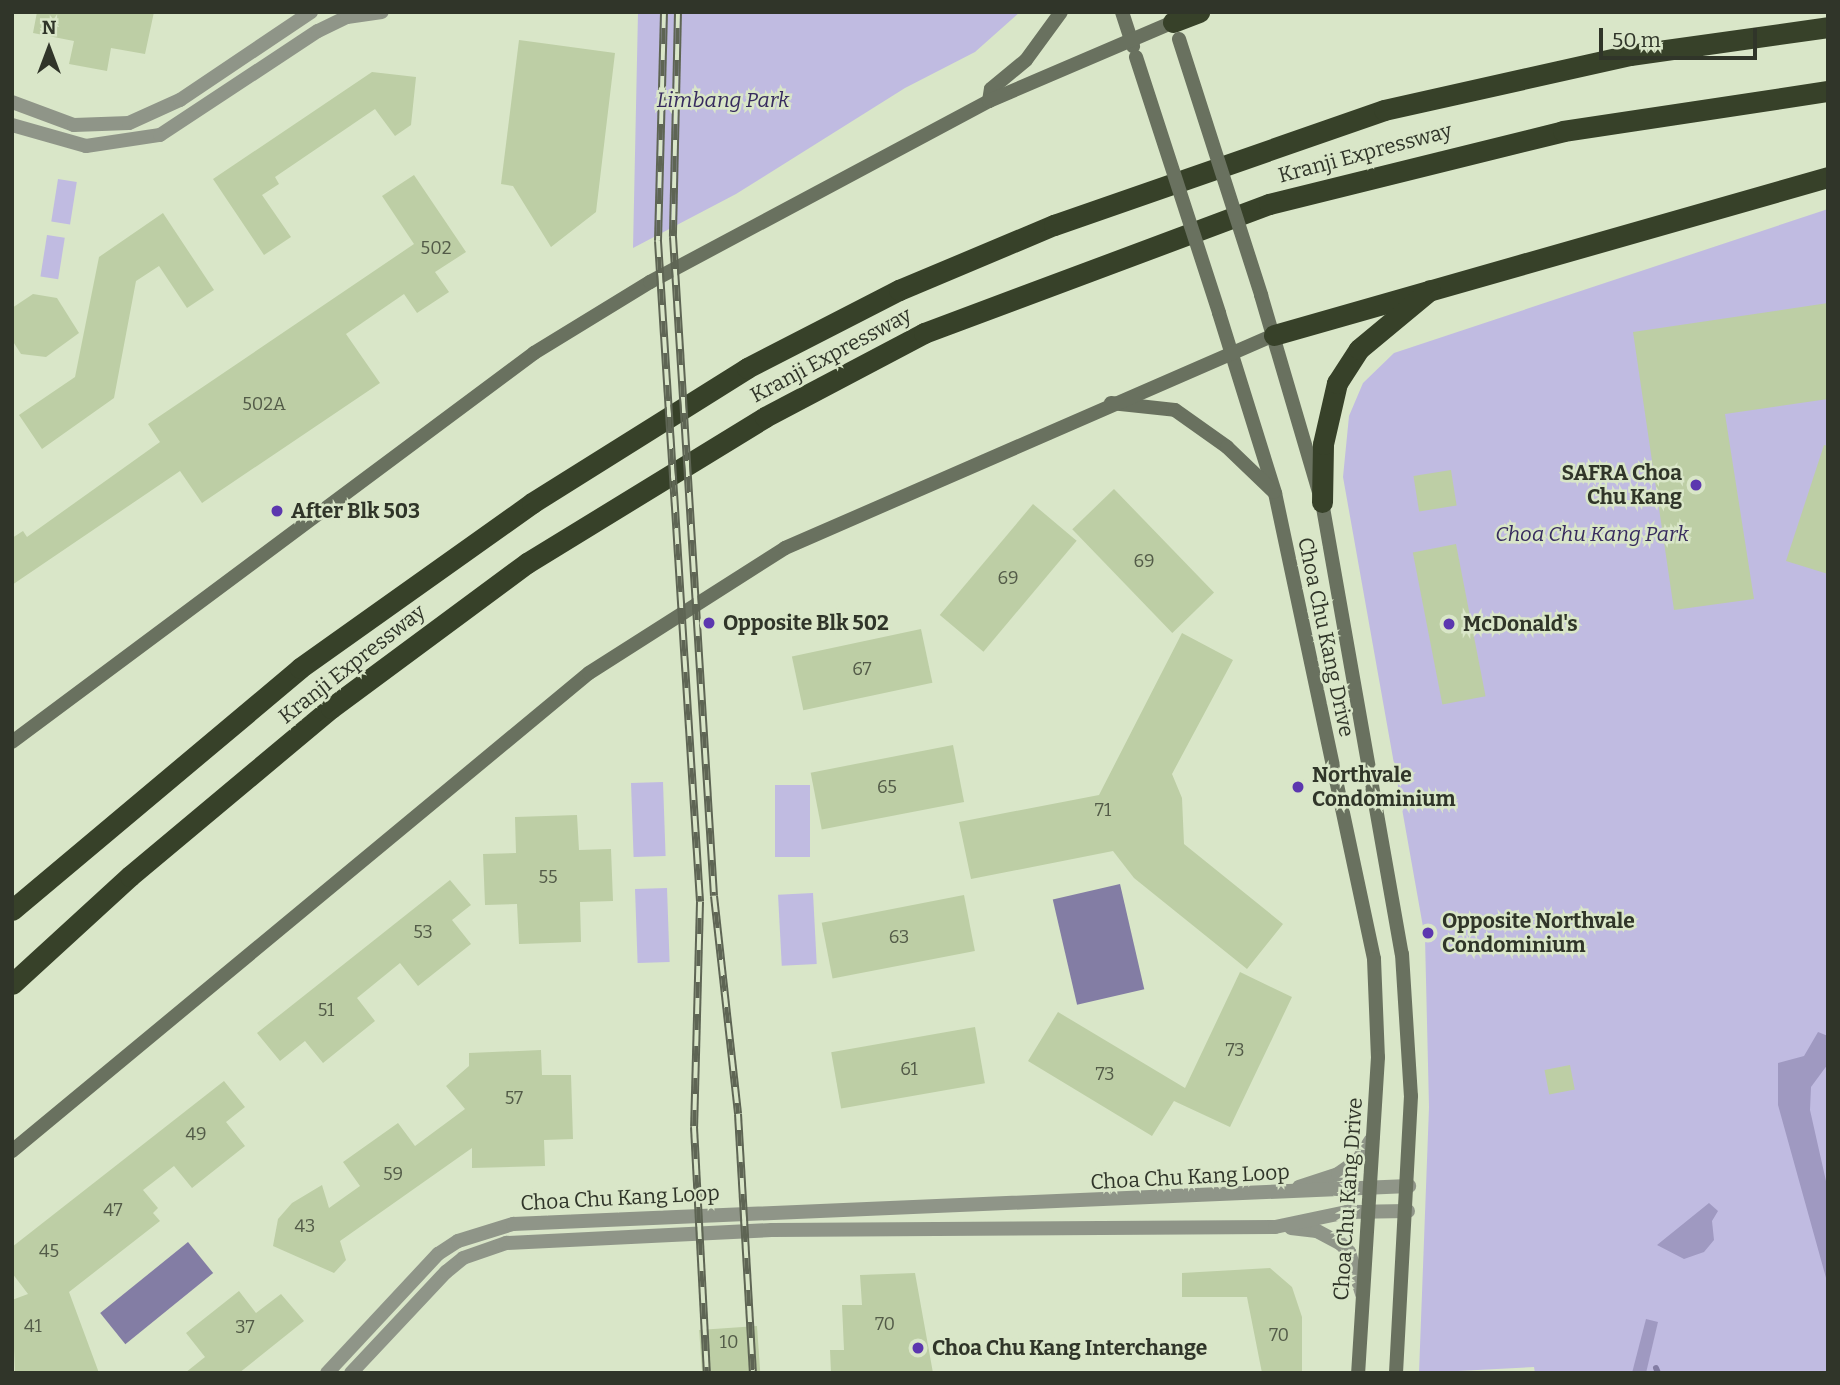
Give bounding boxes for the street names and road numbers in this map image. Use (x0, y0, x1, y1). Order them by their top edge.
street label: Kranji Expressway (1275, 118, 1455, 188)
street label: Kranji Expressway (746, 302, 916, 408)
street label: Choa Chu Kang Drive (1293, 535, 1359, 739)
street label: Kranji Expressway (274, 599, 430, 729)
street label: Choa Chu Kang Drive (1328, 1097, 1368, 1301)
street label: Choa Chu Kang Loop (1090, 1159, 1290, 1195)
street label: Choa Chu Kang Loop (520, 1180, 720, 1216)

